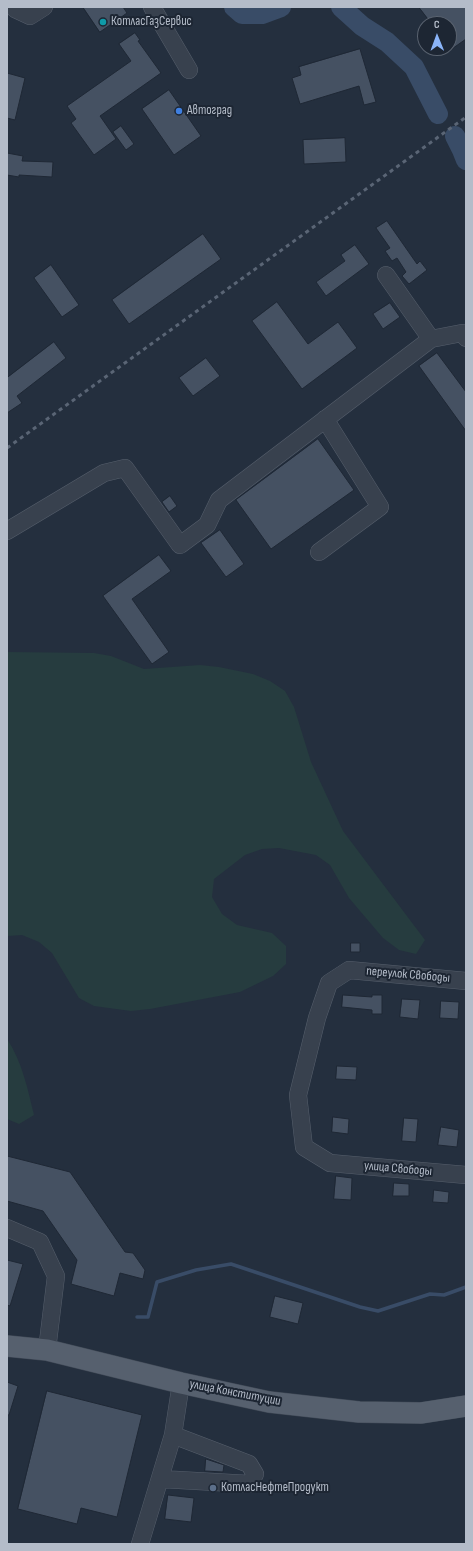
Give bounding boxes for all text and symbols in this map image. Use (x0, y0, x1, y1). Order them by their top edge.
place label: КотласГазСервис (111, 14, 192, 30)
north arrow (417, 16, 457, 56)
marker: КотласГазСервис (98, 17, 108, 27)
text: С (434, 18, 440, 31)
place label: Автоград (187, 103, 232, 119)
marker: Автоград (174, 106, 184, 116)
street label: переулок Свободы (365, 964, 451, 986)
street label: улица Свободы (363, 1158, 433, 1180)
street label: улица Конституции (188, 1377, 282, 1409)
place label: КотласНефтеПродукт (221, 1480, 329, 1496)
marker: КотласНефтеПродукт (208, 1483, 218, 1493)

